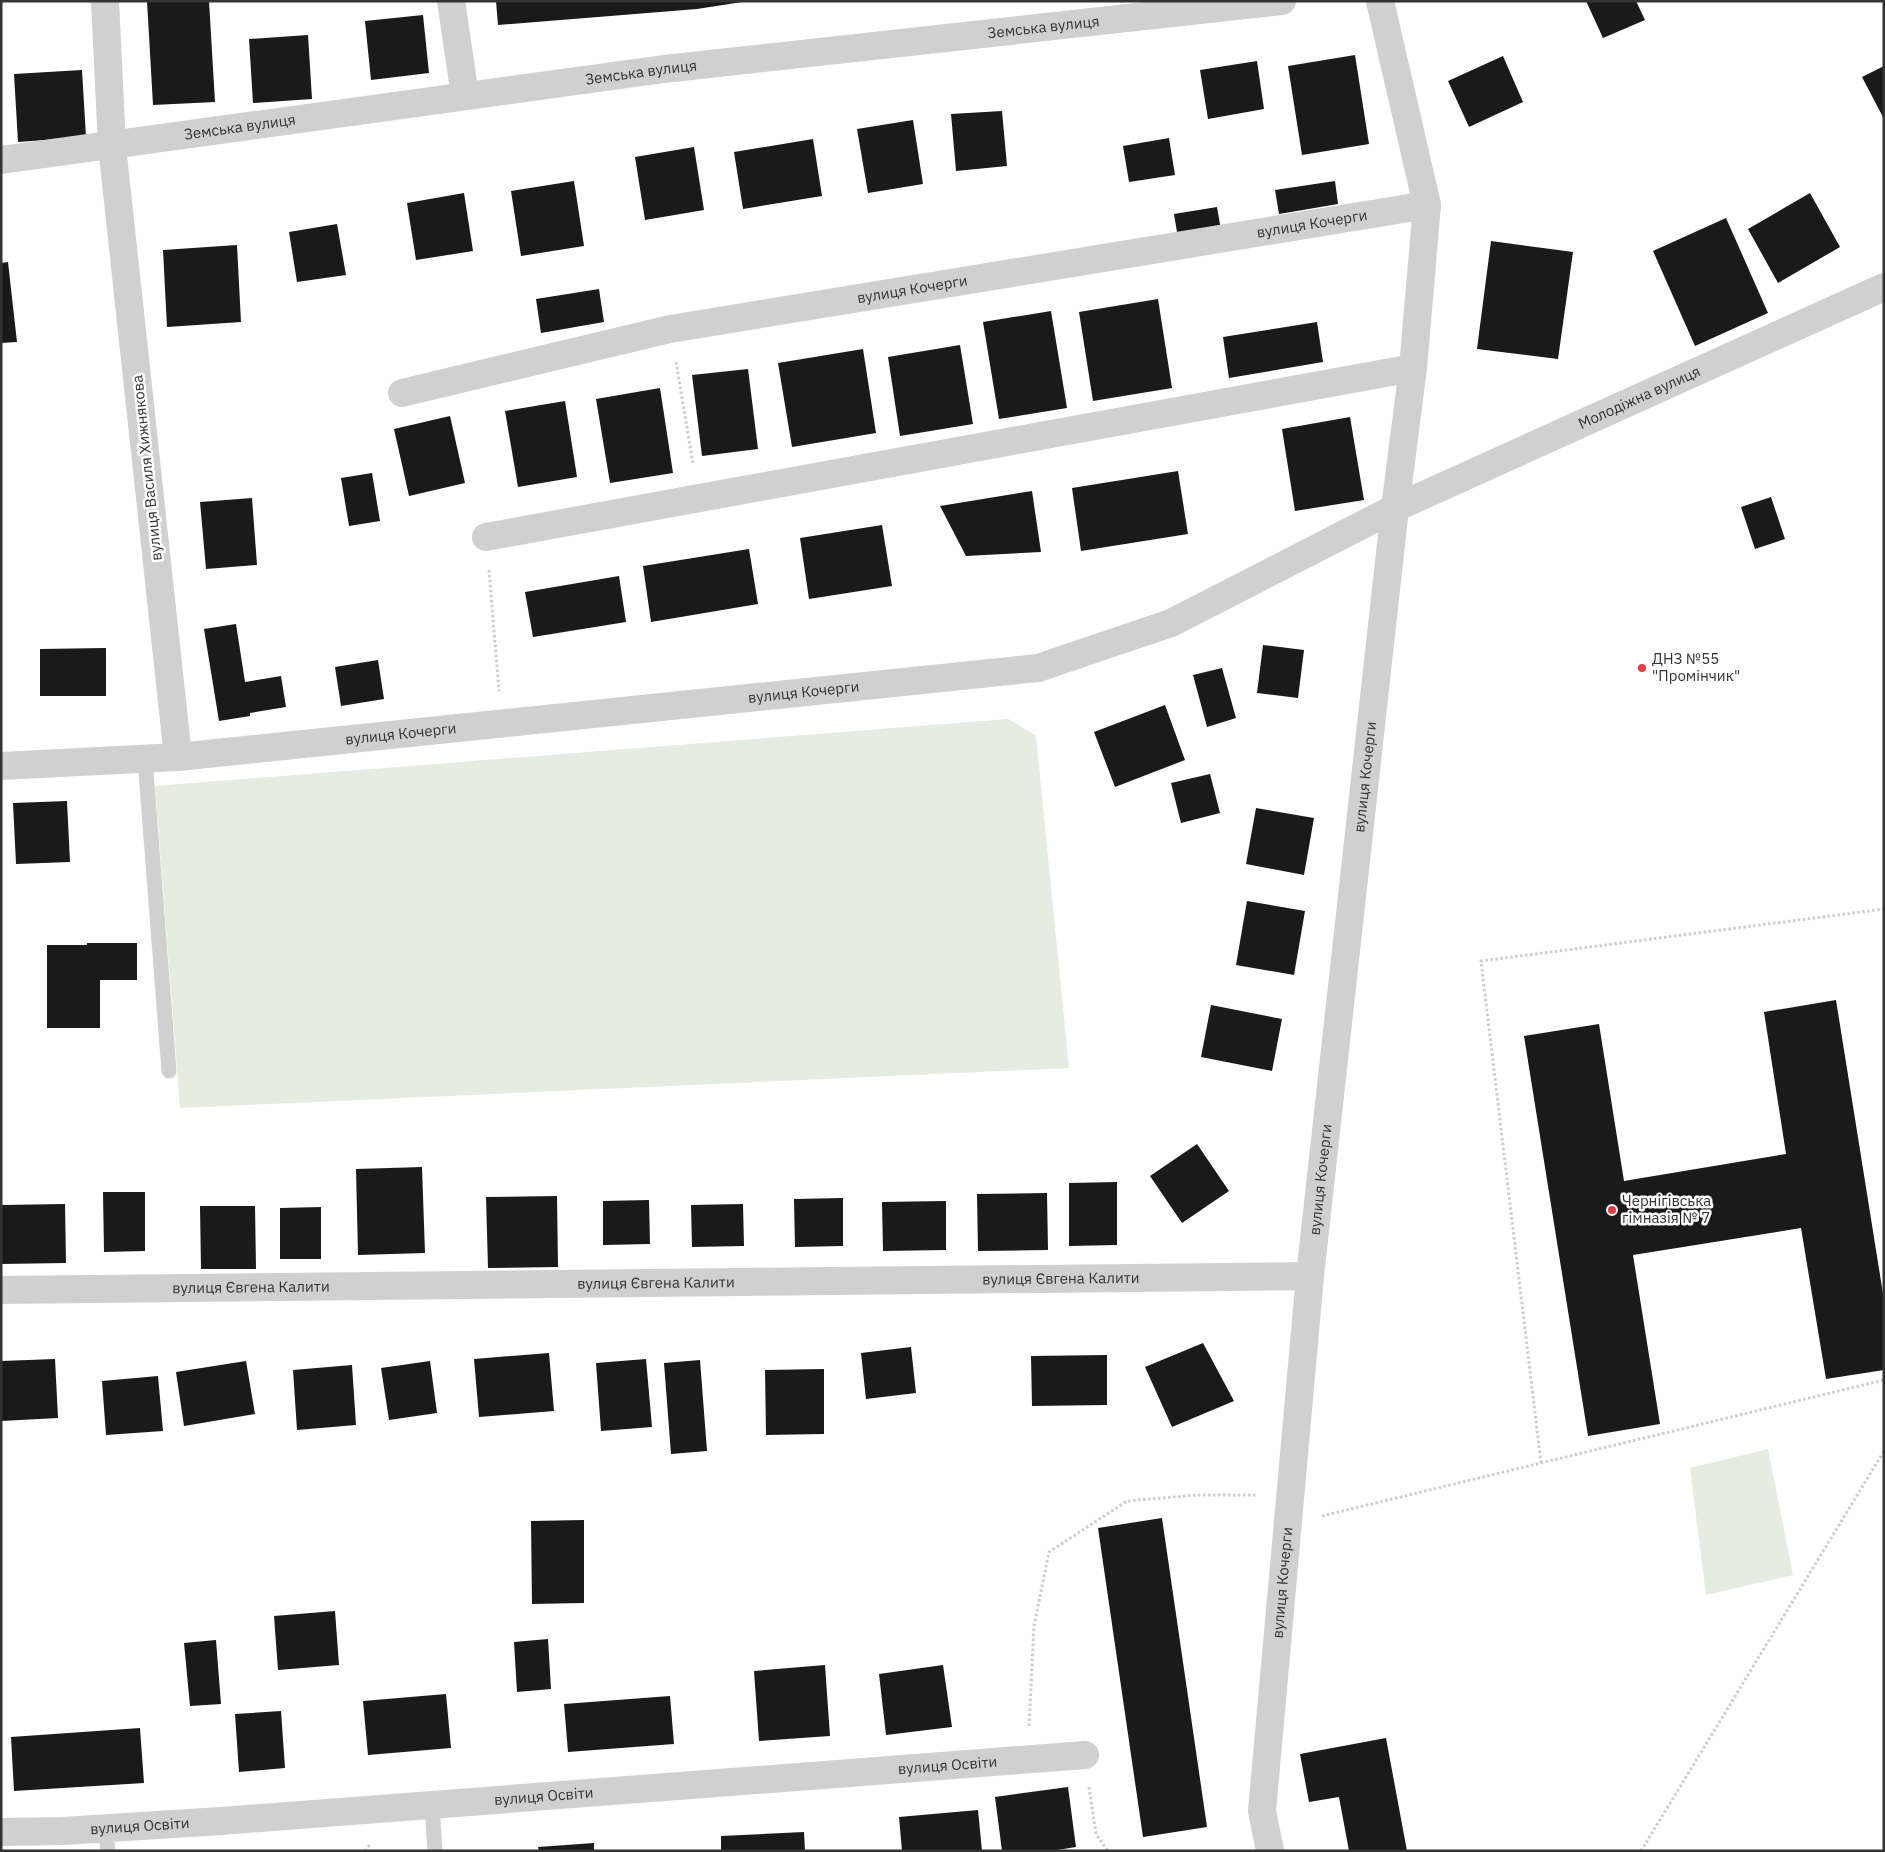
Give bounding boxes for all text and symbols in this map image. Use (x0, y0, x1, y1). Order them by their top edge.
street label: Земська вулиця (986, 11, 1100, 42)
street label: Земська вулиця (584, 55, 698, 89)
street label: Земська вулиця (183, 110, 297, 144)
street label: вулиця Кочерги (1255, 205, 1369, 242)
street label: вулиця Кочерги (855, 270, 969, 307)
street label: Молодіжна вулиця (1575, 361, 1703, 433)
street label: вулиця Василя Хижнякова (127, 374, 166, 562)
place label: ДНЗ №55 "Промінчик" (1652, 649, 1740, 685)
marker: ДНЗ №55 "Промінчик" (1636, 662, 1648, 674)
street label: вулиця Кочерги (747, 677, 860, 707)
street label: вулиця Кочерги (344, 718, 457, 749)
street label: вулиця Кочерги (1349, 720, 1380, 834)
street label: вулиця Кочерги (1305, 1123, 1336, 1236)
place label: Чернігівська гімназія № 7 (1622, 1191, 1711, 1227)
marker: Чернігівська гімназія № 7 (1606, 1204, 1618, 1216)
street label: вулиця Євгена Калити (982, 1268, 1140, 1289)
street label: вулиця Євгена Калити (577, 1272, 735, 1293)
street label: вулиця Євгена Калити (172, 1276, 330, 1297)
street label: вулиця Кочерги (1268, 1526, 1296, 1639)
street label: вулиця Освіти (897, 1752, 998, 1778)
street label: вулиця Освіти (493, 1783, 594, 1809)
street label: вулиця Освіти (89, 1813, 190, 1838)

